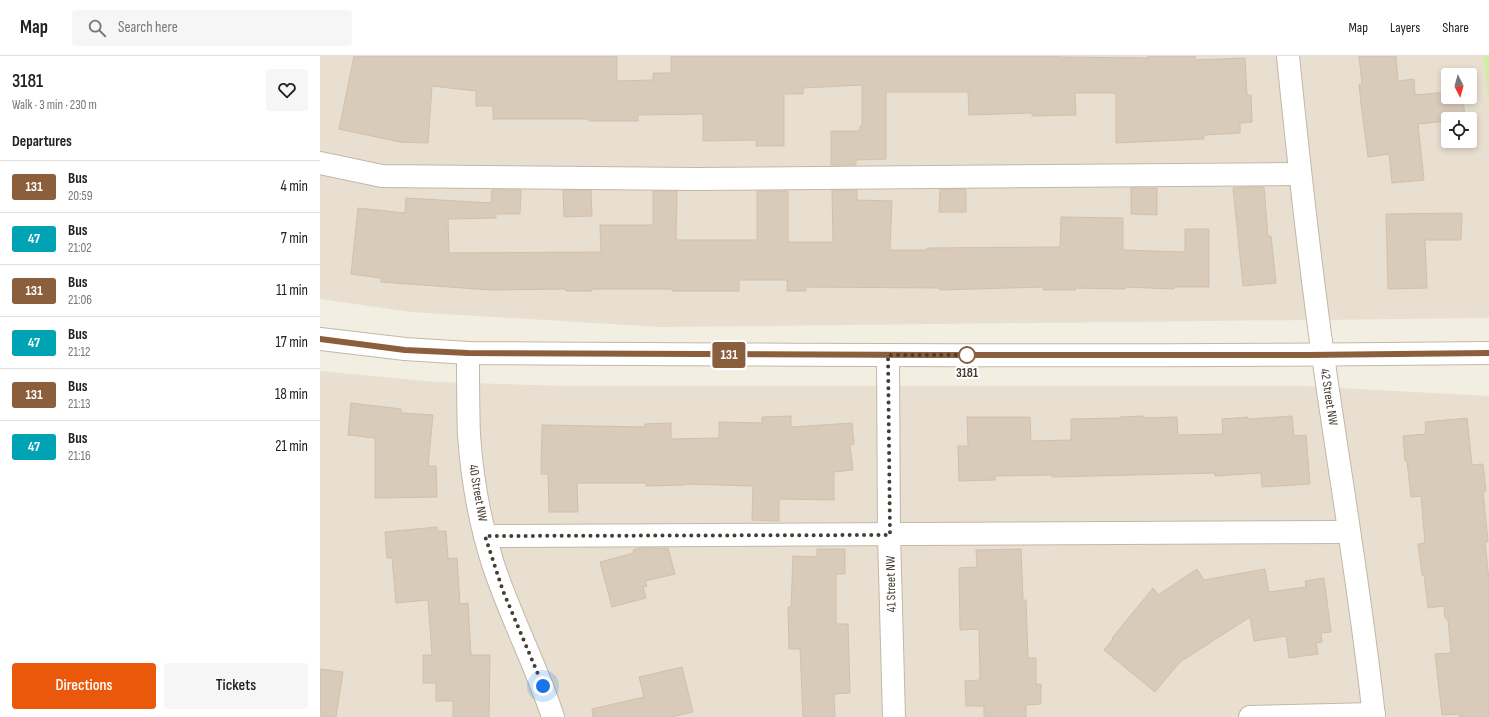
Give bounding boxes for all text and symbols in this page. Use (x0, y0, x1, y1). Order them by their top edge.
search box (72, 10, 352, 46)
text: Map (20, 16, 48, 39)
icon: search (86, 17, 108, 39)
text: Search here (118, 18, 178, 37)
text: Map (1348, 19, 1368, 36)
text: Layers (1390, 19, 1420, 36)
text: Share (1442, 19, 1469, 36)
north arrow (1441, 68, 1477, 104)
map controls (1441, 68, 1477, 148)
button: heart (266, 69, 308, 111)
text: 3181 (12, 70, 43, 93)
text: Walk · 3 min · 230 m (12, 97, 97, 113)
button: locate (1441, 112, 1477, 148)
text: Departures (12, 132, 72, 151)
text: Bus (68, 169, 87, 188)
text: 4 min (281, 177, 308, 196)
text: 131 (25, 178, 43, 195)
text: 20:59 (68, 188, 92, 204)
text: Bus (68, 221, 87, 240)
text: 7 min (281, 229, 308, 248)
text: 47 (28, 230, 40, 247)
text: 21:02 (68, 240, 92, 256)
text: Bus (68, 273, 87, 292)
text: 11 min (276, 281, 308, 300)
text: 131 (25, 282, 43, 299)
text: 21:06 (68, 292, 92, 308)
text: Bus (68, 325, 87, 344)
text: 17 min (276, 333, 308, 352)
text: 47 (28, 334, 40, 351)
line badge: 131 (706, 342, 752, 368)
text: 21:12 (68, 344, 90, 360)
text: 131 (720, 346, 738, 363)
marker: 3181 (958, 346, 976, 364)
place label: 3181 (956, 365, 978, 381)
street label: 42 Street NW (1317, 367, 1341, 427)
text: Bus (68, 377, 87, 396)
text: 18 min (275, 385, 308, 404)
text: 131 (25, 386, 43, 403)
text: 21:13 (68, 396, 90, 412)
text: Bus (68, 429, 87, 448)
text: 21 min (275, 437, 308, 456)
text: 47 (28, 438, 40, 455)
text: 21:16 (68, 448, 91, 464)
street label: 40 Street NW (465, 463, 491, 523)
street label: 41 Street NW (882, 555, 899, 612)
button: Directions (12, 663, 156, 709)
button: Tickets (164, 663, 308, 709)
your location (533, 676, 553, 696)

